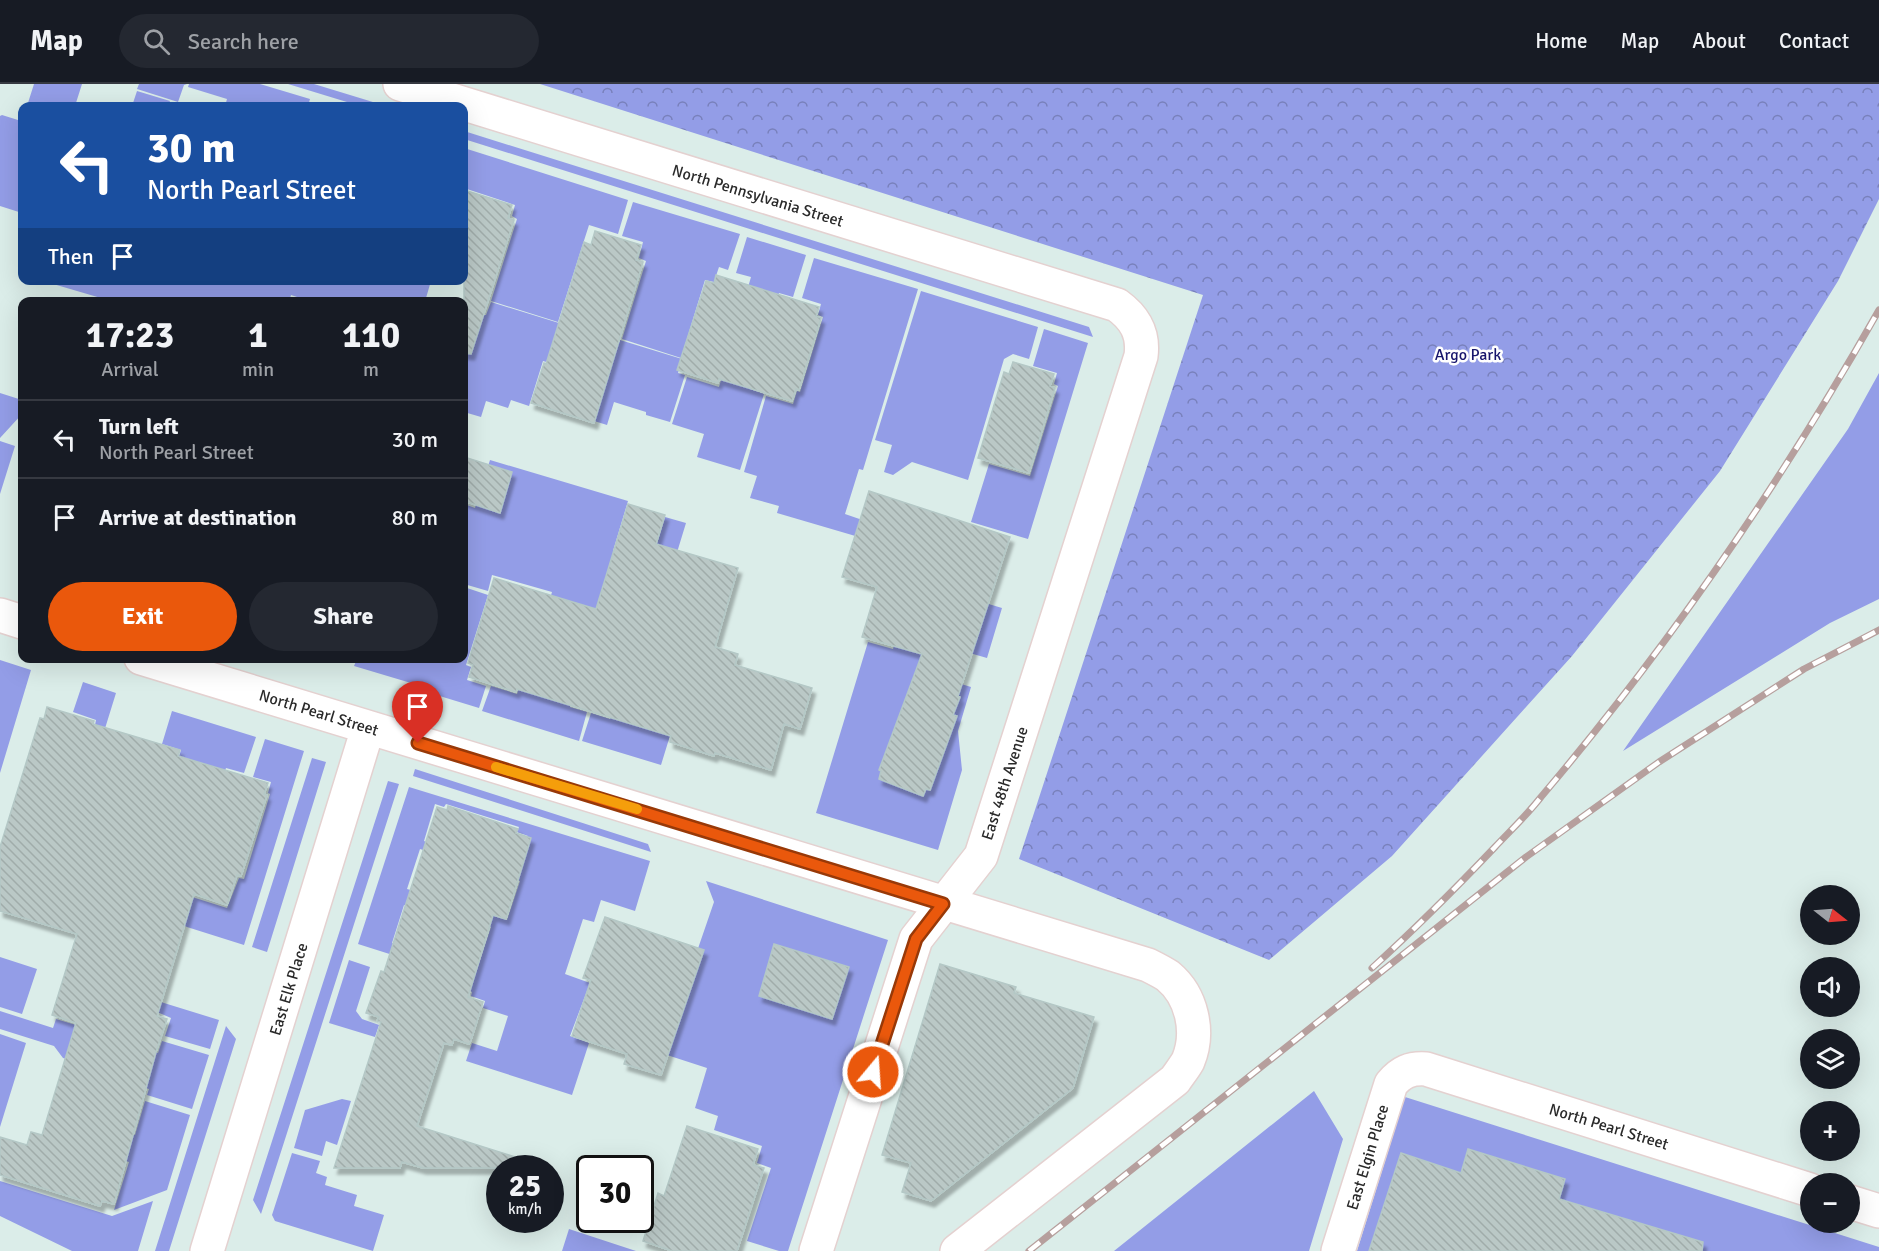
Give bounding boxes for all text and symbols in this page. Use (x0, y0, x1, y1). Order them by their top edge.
search box (119, 14, 539, 68)
text: Map (30, 24, 83, 58)
icon: search (140, 25, 173, 58)
text: Search here (188, 28, 299, 55)
text: Home (1535, 28, 1588, 54)
text: Map (1621, 28, 1659, 54)
text: About (1692, 28, 1746, 54)
text: Contact (1779, 28, 1849, 54)
text: 30 m (147, 123, 236, 174)
icon: left (48, 126, 126, 204)
street label: North Pennsylvania Street (670, 160, 846, 232)
text: North Pearl Street (147, 174, 356, 207)
icon: arrive (106, 240, 139, 273)
text: Then (48, 243, 94, 270)
text: 17:23 (86, 313, 174, 358)
text: 1 (248, 313, 268, 358)
text: 110 (342, 313, 400, 358)
park label: Argo Park (1435, 345, 1501, 365)
text: Arrival (101, 357, 159, 382)
text: min (242, 357, 274, 382)
text: m (363, 357, 379, 382)
text: Turn left (99, 413, 179, 440)
icon: left (48, 423, 81, 456)
text: 30 m (392, 426, 438, 453)
text: North Pearl Street (99, 440, 254, 465)
icon: arrive (48, 501, 81, 534)
text: Arrive at destination (99, 504, 296, 531)
text: 80 m (392, 504, 438, 531)
button: Exit (48, 582, 237, 651)
button: Share (249, 582, 438, 651)
pin (392, 681, 443, 743)
street label: North Pearl Street (257, 685, 381, 741)
icon: arrive (401, 690, 434, 723)
street label: East 48th Avenue (977, 724, 1033, 843)
north arrow (1800, 885, 1860, 945)
map controls (1800, 885, 1860, 1233)
street label: East Elk Place (265, 941, 313, 1038)
button: sound (1800, 957, 1860, 1017)
button: layers (1800, 1029, 1860, 1089)
position arrow (841, 1040, 905, 1104)
street label: North Pearl Street (1547, 1099, 1671, 1155)
button: + (1800, 1101, 1860, 1161)
street label: East Elgin Place (1342, 1102, 1393, 1212)
speed limit sign: 30 (576, 1155, 654, 1233)
text: 25 (509, 1168, 541, 1205)
button: − (1800, 1173, 1860, 1233)
text: km/h (508, 1200, 542, 1218)

